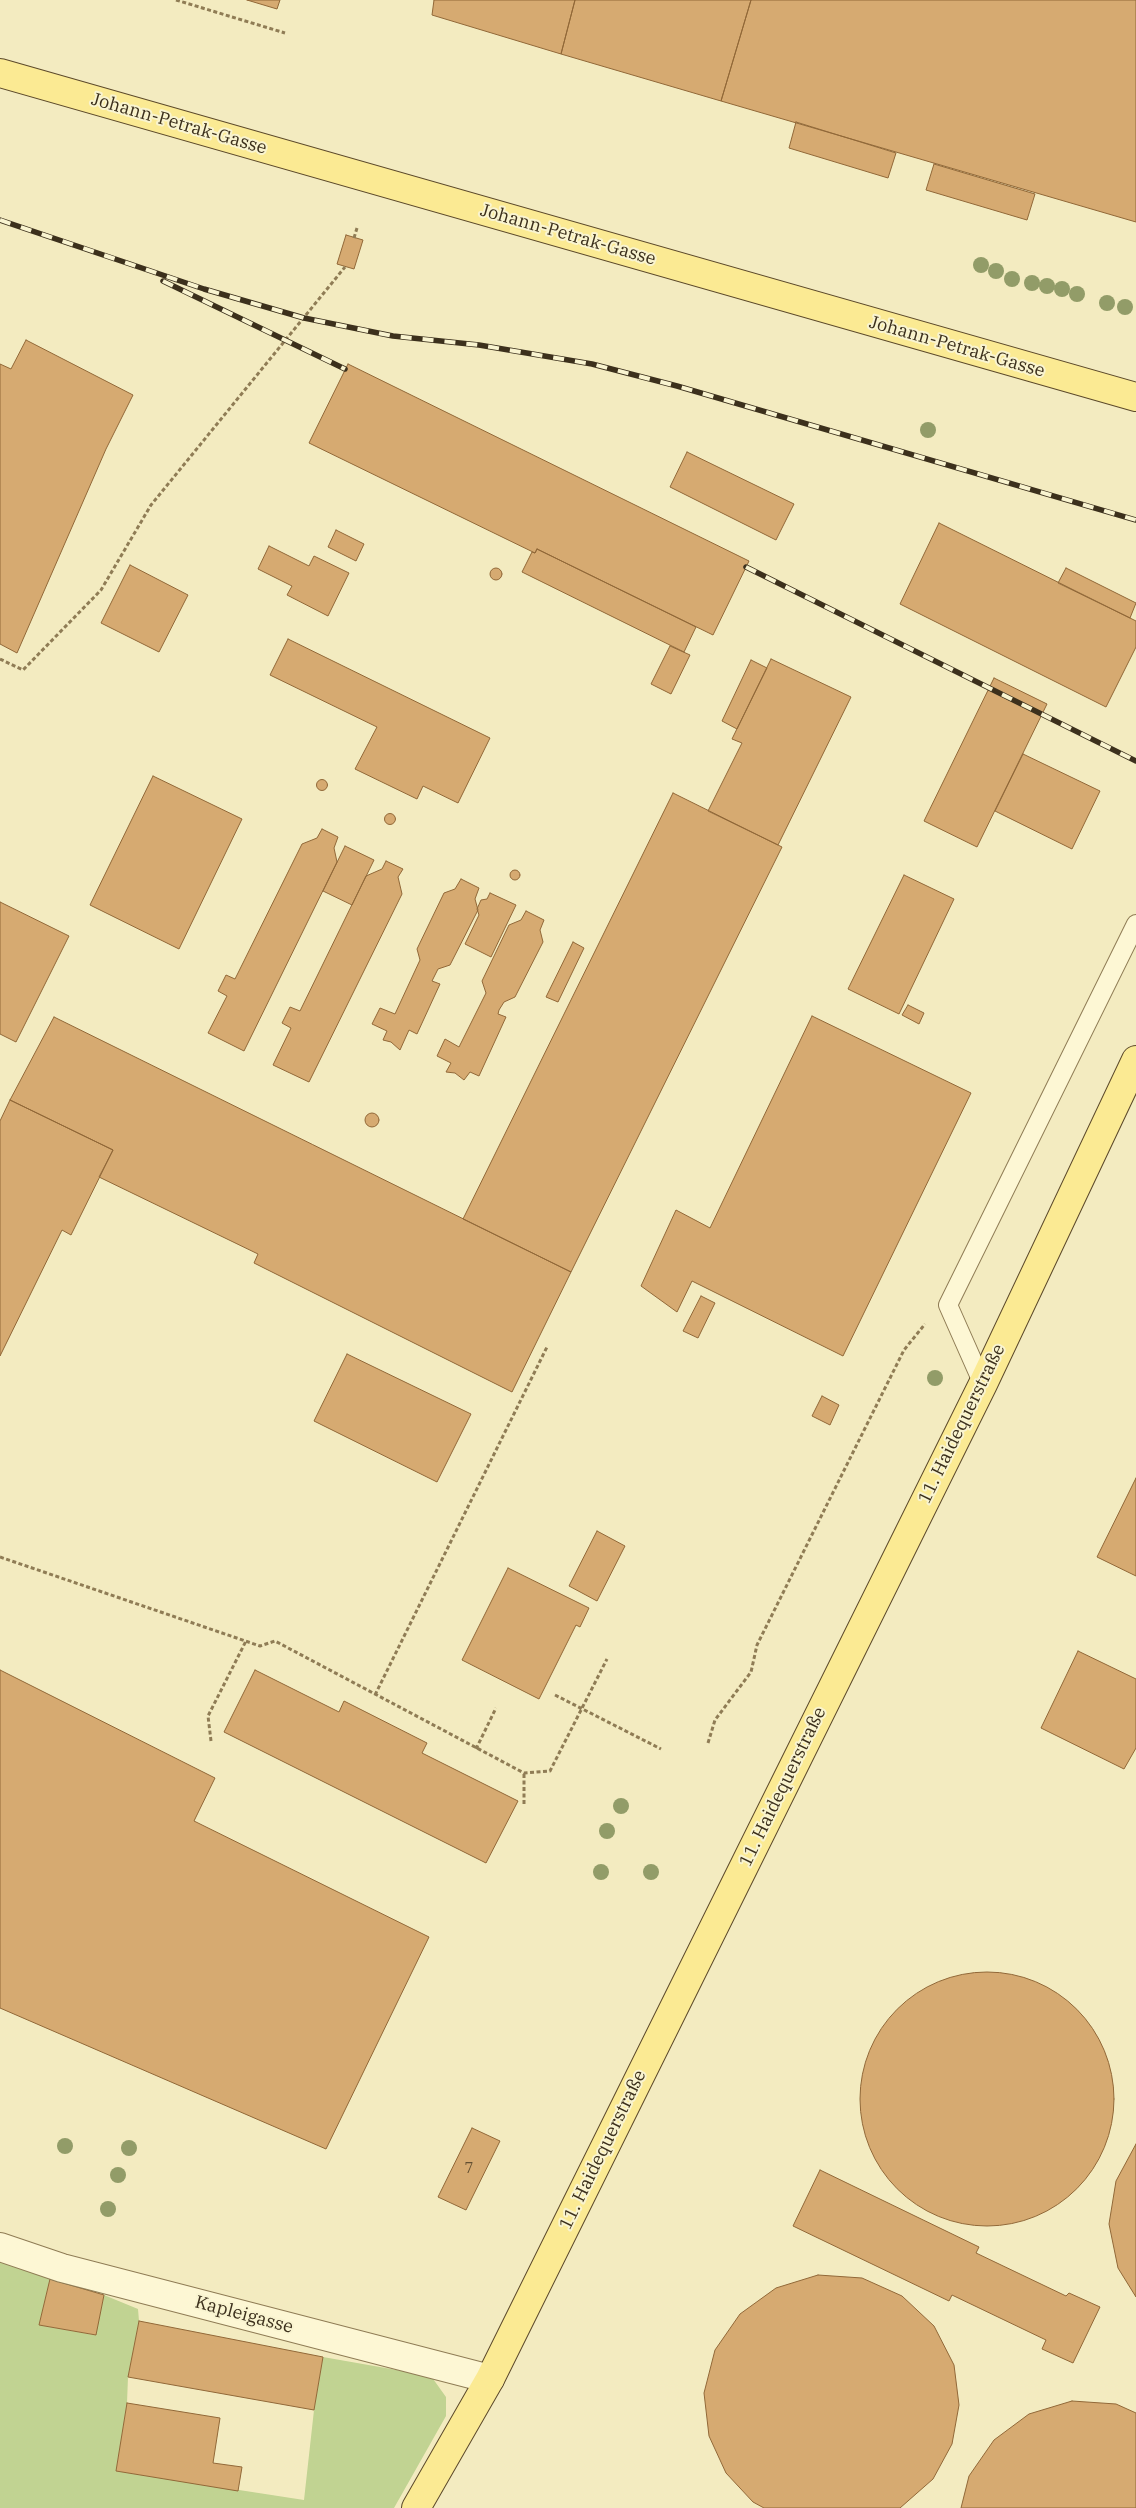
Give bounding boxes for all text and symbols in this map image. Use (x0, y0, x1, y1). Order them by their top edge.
street label: Johann-Petrak-Gasse (89, 89, 269, 159)
street label: Johann-Petrak-Gasse (478, 200, 658, 270)
street label: Johann-Petrak-Gasse (867, 312, 1047, 382)
street label: 11. Haidequerstraße (914, 1341, 1010, 1507)
street label: 11. Haidequerstraße (735, 1704, 831, 1870)
street label: 11. Haidequerstraße (555, 2067, 651, 2233)
house number: 7 (465, 2160, 473, 2178)
street label: Kapleigasse (193, 2292, 295, 2338)

